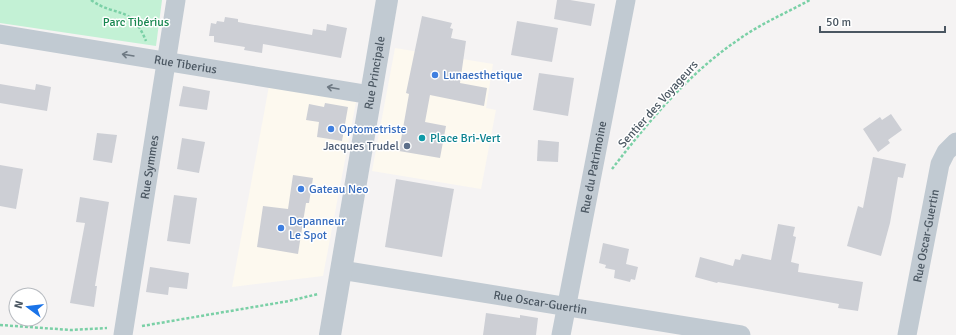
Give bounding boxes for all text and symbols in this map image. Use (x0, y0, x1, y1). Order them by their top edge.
scale bar (820, 8, 945, 34)
park label: Parc Tibérius (103, 15, 169, 30)
text: 50 m (826, 15, 851, 30)
street label: Rue Principale (361, 35, 389, 111)
one-way arrow (122, 51, 135, 59)
street label: Rue Tiberius (153, 52, 218, 78)
street label: Sentier des Voyageurs (615, 58, 702, 151)
place label: Lunaesthetique (443, 68, 523, 83)
marker: Lunaesthetique (430, 70, 440, 80)
one-way arrow (327, 84, 340, 92)
street label: Rue du Patrimoine (578, 120, 610, 215)
place label: Optometriste (339, 122, 407, 137)
marker: Optometriste (326, 124, 336, 134)
place label: Place Bri-Vert (430, 131, 501, 146)
marker: Place Bri-Vert (417, 133, 427, 143)
street label: Rue Symmes (138, 134, 163, 200)
place label: Jacques Trudel (323, 139, 399, 154)
marker: Jacques Trudel (402, 141, 412, 151)
place label: Gateau Neo (309, 182, 368, 197)
marker: Gateau Neo (296, 184, 306, 194)
street label: Rue Oscar-Guertin (910, 188, 943, 284)
place label: Depanneur Le Spot (289, 214, 346, 243)
marker: Depanneur Le Spot (276, 223, 286, 233)
north arrow (8, 287, 48, 327)
street label: Rue Oscar-Guertin (492, 288, 588, 318)
text: N (12, 299, 26, 310)

